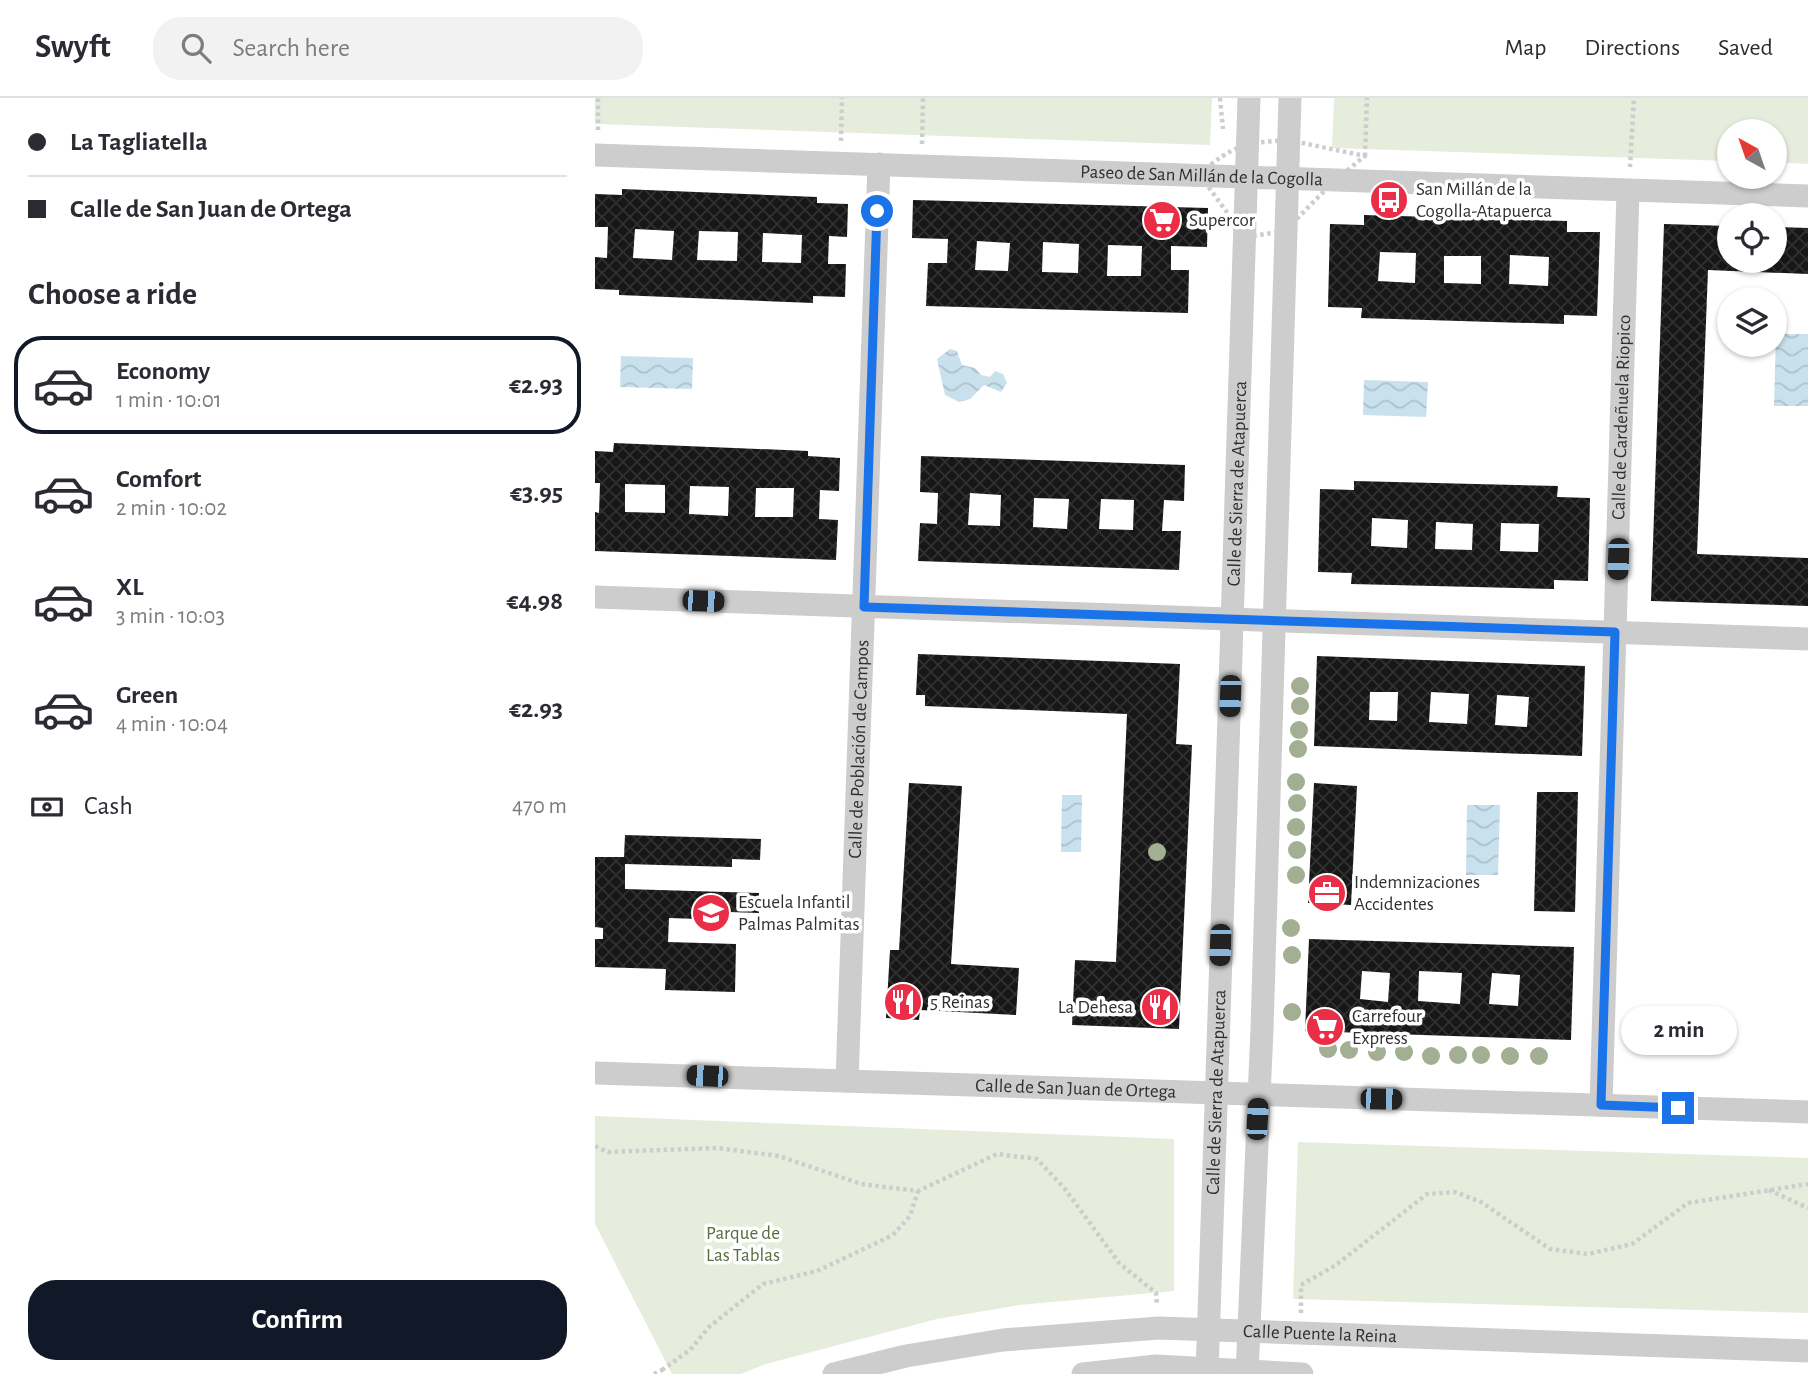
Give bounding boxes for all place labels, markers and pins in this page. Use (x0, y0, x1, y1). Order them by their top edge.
bus stop icon: San Millán de la Cogolla-Atapuerca (1368, 179, 1410, 221)
place label: San Millán de la Cogolla-Atapuerca (1416, 180, 1552, 221)
supermarket icon: Supercor (1141, 199, 1183, 241)
place label: Supercor (1189, 211, 1255, 230)
office icon: Indemnizaciones Accidentes (1306, 872, 1348, 914)
place label: Indemnizaciones Accidentes (1354, 873, 1480, 914)
school or university icon: Escuela Infantil Palmas Palmitas (690, 892, 732, 934)
place label: Escuela Infantil Palmas Palmitas (738, 893, 860, 934)
restaurant icon: 5 Reinas (882, 981, 924, 1023)
restaurant icon: La Dehesa (1139, 986, 1181, 1028)
place label: 5 Reinas (930, 993, 990, 1012)
place label: La Dehesa (1058, 998, 1133, 1017)
supermarket icon: Carrefour Express (1304, 1006, 1346, 1048)
place label: Carrefour Express (1352, 1007, 1422, 1048)

